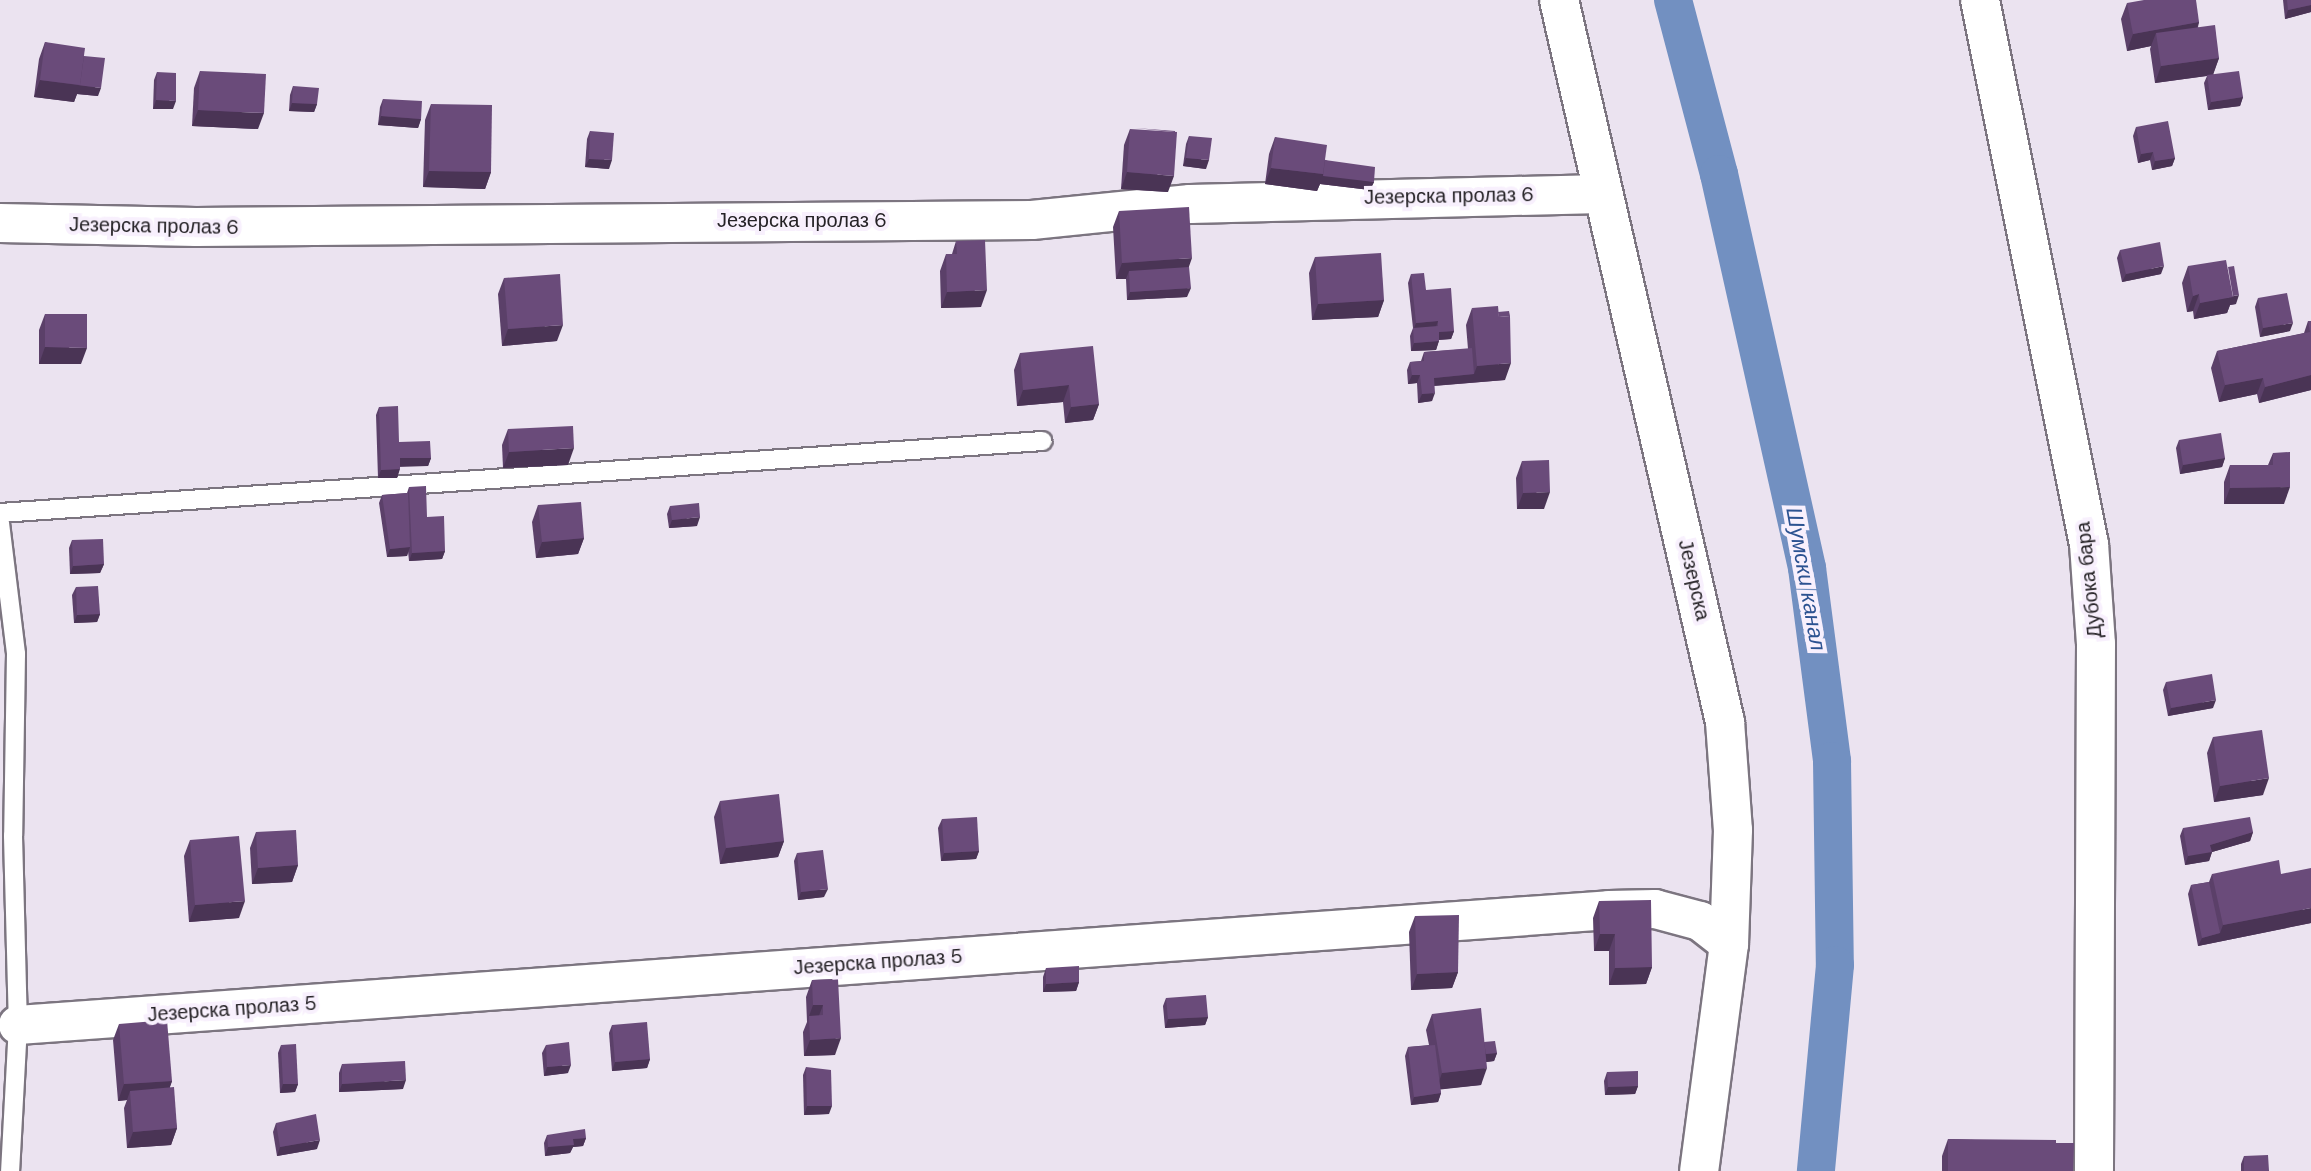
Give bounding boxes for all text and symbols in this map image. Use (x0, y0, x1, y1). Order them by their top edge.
street label: Језерска пролаз 6 (1364, 183, 1534, 209)
street label: Језерска пролаз 6 (717, 208, 887, 232)
street label: Језерска пролаз 6 (69, 213, 239, 239)
water label: Шумски канал (1780, 505, 1832, 653)
street label: Дубока бара (2071, 521, 2107, 639)
street label: Језерска (1673, 537, 1715, 623)
street label: Језерска пролаз 5 (793, 944, 963, 980)
street label: Језерска пролаз 5 (147, 991, 317, 1027)

